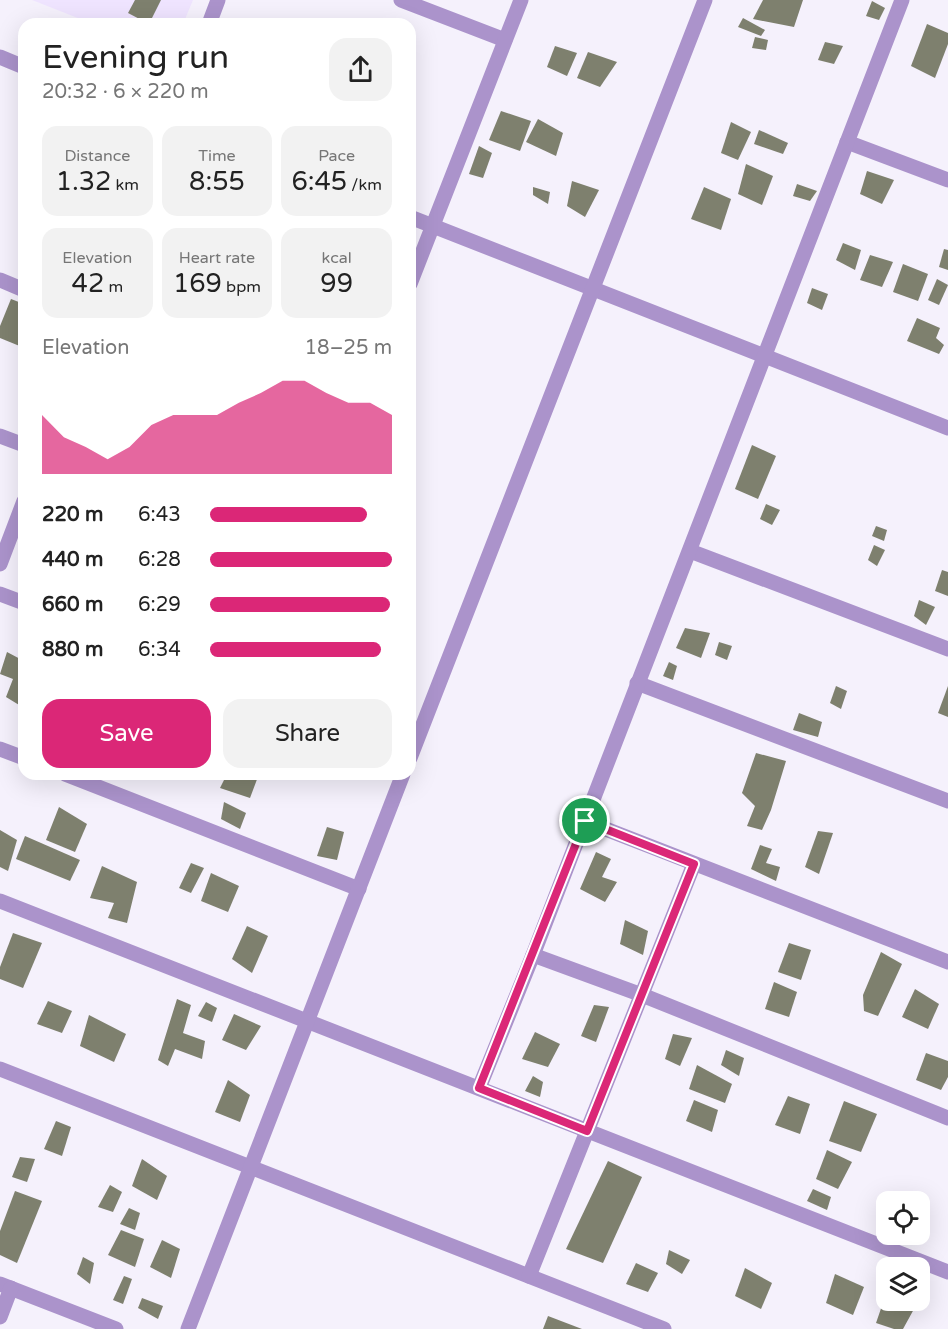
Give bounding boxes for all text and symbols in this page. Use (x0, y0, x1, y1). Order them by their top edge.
text: Evening run (42, 38, 229, 77)
button: share (329, 38, 392, 101)
text: 20:32 · 6 × 220 m (42, 80, 209, 104)
text: Distance (64, 146, 130, 166)
text: Time (198, 146, 236, 166)
text: Pace (318, 146, 355, 166)
text: 1.32 (56, 166, 111, 197)
text: 8:55 (189, 166, 245, 197)
text: 6:45 (291, 166, 347, 197)
text: km (111, 175, 139, 195)
text: /km (347, 175, 382, 195)
text: Elevation (62, 248, 132, 268)
text: Heart rate (179, 248, 255, 268)
text: kcal (322, 248, 352, 268)
text: 42 (72, 268, 104, 299)
text: 169 (173, 268, 222, 299)
text: 99 (320, 268, 353, 299)
text: m (104, 277, 123, 297)
text: bpm (222, 277, 261, 297)
text: Elevation (42, 336, 129, 360)
text: 18–25 m (305, 336, 392, 360)
text: 220 m (42, 503, 103, 527)
text: 6:43 (138, 503, 181, 527)
text: 440 m (42, 548, 103, 572)
text: 6:28 (138, 548, 181, 572)
text: 660 m (42, 593, 103, 617)
text: 6:29 (138, 593, 181, 617)
text: 880 m (42, 638, 103, 662)
text: 6:34 (138, 638, 181, 662)
button: Save (42, 699, 211, 768)
button: Share (223, 699, 392, 768)
pin (559, 795, 610, 846)
icon: arrive (568, 804, 601, 837)
map controls (876, 1191, 930, 1311)
button: locate (876, 1191, 930, 1245)
button: layers (876, 1257, 930, 1311)

